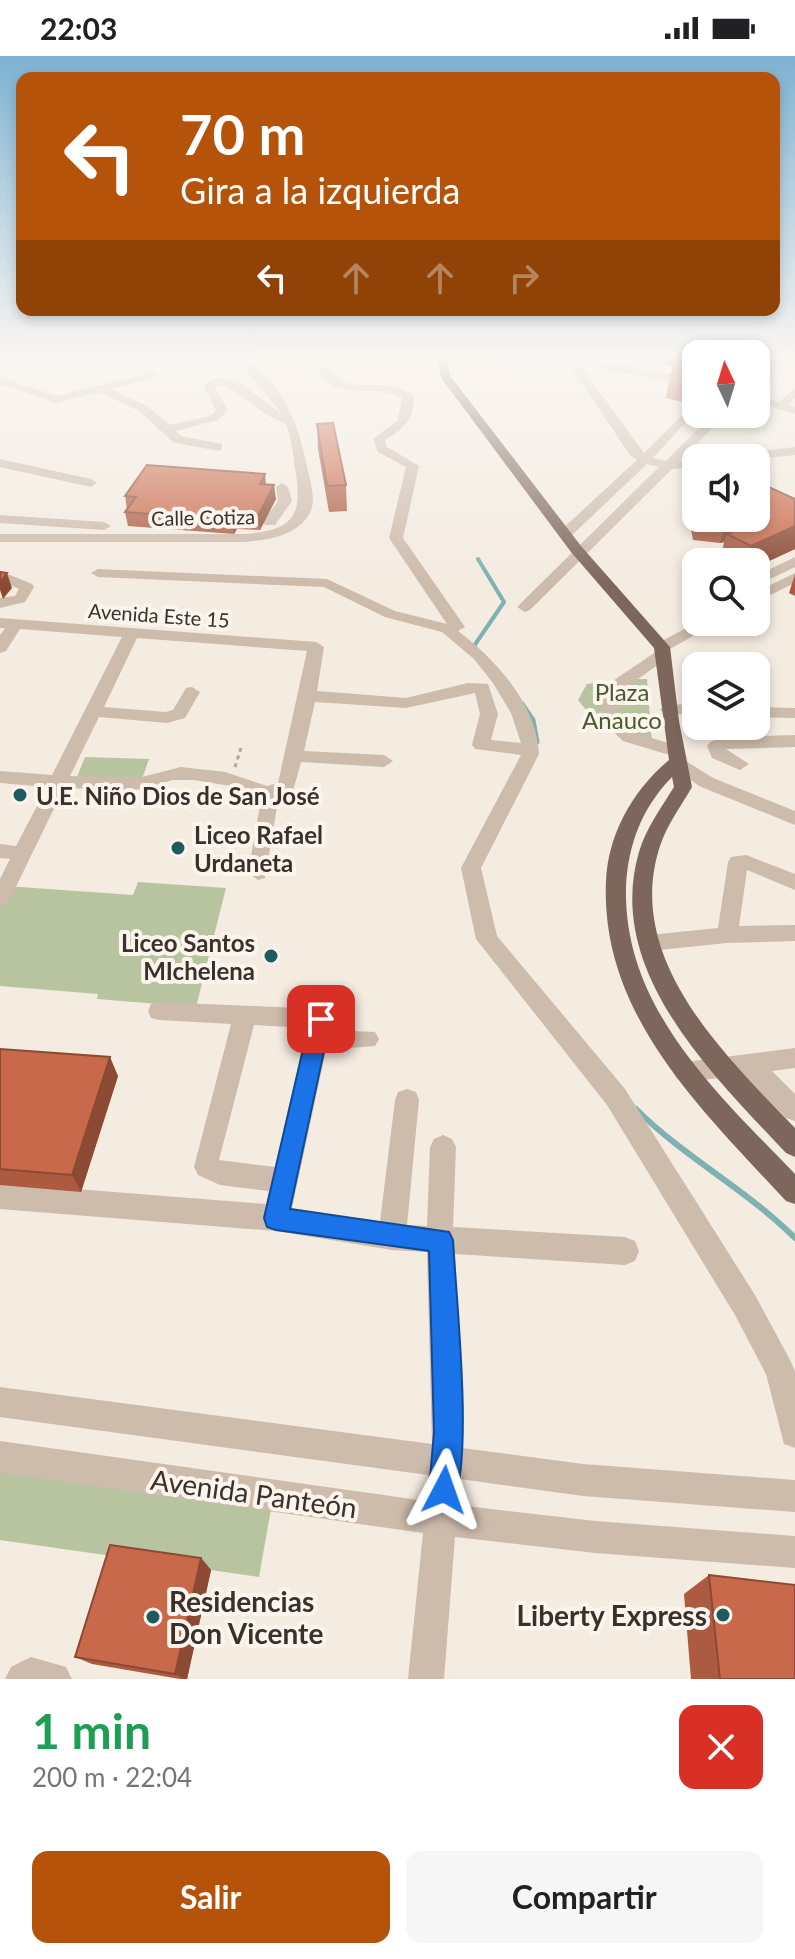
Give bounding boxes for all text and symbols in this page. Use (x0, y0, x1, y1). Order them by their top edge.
text: 22:03 (40, 10, 117, 46)
text: 70 m (180, 100, 305, 167)
icon: left (48, 104, 152, 208)
text: Gira a la izquierda (180, 168, 460, 212)
icon: left (250, 256, 294, 300)
icon: ahead (334, 256, 378, 300)
icon: ahead (418, 256, 462, 300)
icon: right (502, 256, 546, 300)
north arrow (682, 340, 770, 428)
map controls (682, 340, 770, 740)
button: sound (682, 444, 770, 532)
street label: Calle Cotiza (151, 504, 255, 530)
button: search (682, 548, 770, 636)
street label: Avenida Este 15 (88, 598, 230, 632)
button: layers (682, 652, 770, 740)
park label: Plaza Anauco (582, 677, 662, 734)
place label: U.E. Niño Dios de San José (36, 781, 320, 810)
marker: U.E. Niño Dios de San José (11, 786, 29, 804)
place label: Liceo Rafael Urdaneta (194, 820, 323, 877)
marker: Liceo Rafael Urdaneta (169, 839, 187, 857)
place label: Liceo Santos MIchelena (121, 928, 255, 985)
marker: Liceo Santos MIchelena (262, 947, 280, 965)
pin (287, 985, 355, 1053)
icon: arrive (299, 997, 343, 1041)
position arrow (402, 1448, 486, 1532)
street label: Avenida Panteón (149, 1462, 359, 1524)
place label: Residencias Don Vicente (169, 1584, 323, 1650)
place label: Liberty Express (517, 1598, 707, 1632)
marker: Liberty Express (714, 1606, 732, 1624)
marker: Residencias Don Vicente (144, 1608, 162, 1626)
text: 1 min (32, 1702, 151, 1759)
button: close (679, 1705, 763, 1789)
text: 200 m · 22:04 (32, 1761, 192, 1793)
button: Salir (32, 1851, 390, 1943)
button: Compartir (406, 1851, 763, 1943)

